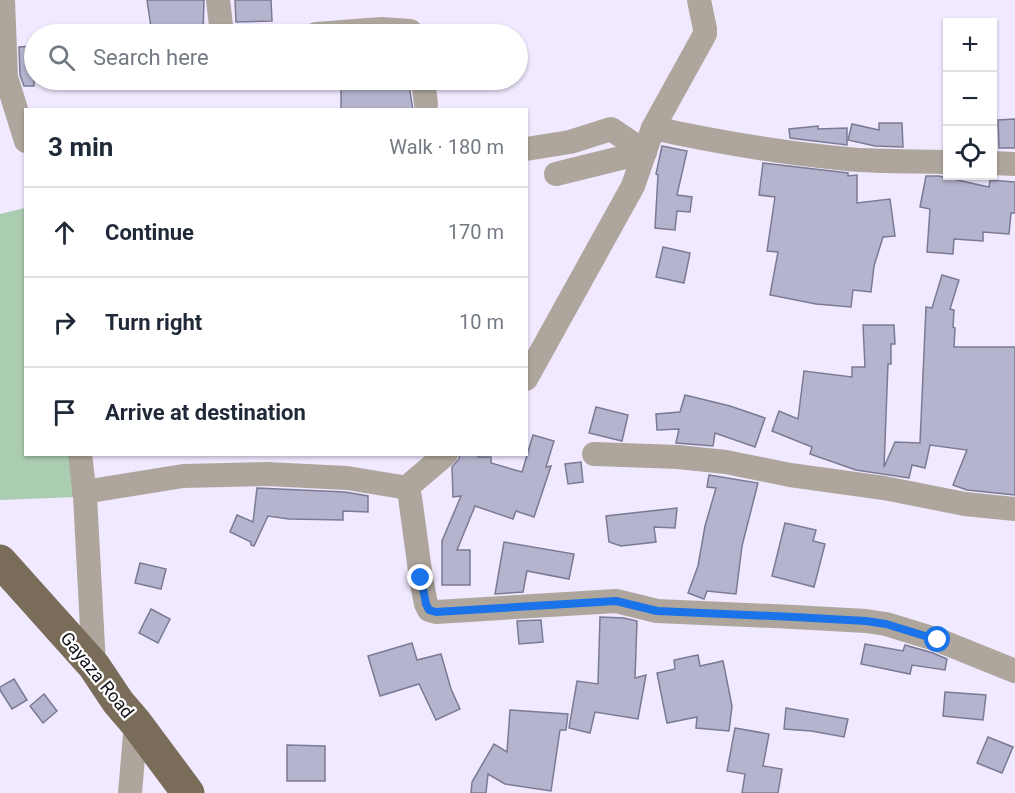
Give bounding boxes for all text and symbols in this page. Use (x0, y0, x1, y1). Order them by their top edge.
map controls (943, 18, 997, 180)
button: + (943, 18, 997, 72)
search box (24, 24, 528, 90)
icon: search (45, 41, 78, 74)
text: Search here (93, 45, 209, 70)
button: − (943, 72, 997, 126)
button: locate (943, 126, 997, 180)
text: 3 min (48, 132, 113, 162)
text: Walk · 180 m (389, 135, 504, 159)
icon: ahead (48, 216, 81, 249)
text: Continue (105, 220, 194, 245)
text: 170 m (448, 220, 504, 244)
icon: right (48, 306, 81, 339)
text: Turn right (105, 310, 202, 335)
text: 10 m (459, 310, 504, 334)
icon: arrive (48, 396, 81, 429)
text: Arrive at destination (105, 400, 306, 425)
route end (407, 564, 433, 590)
route start (924, 626, 950, 652)
street label: Gayaza Road (56, 627, 138, 722)

